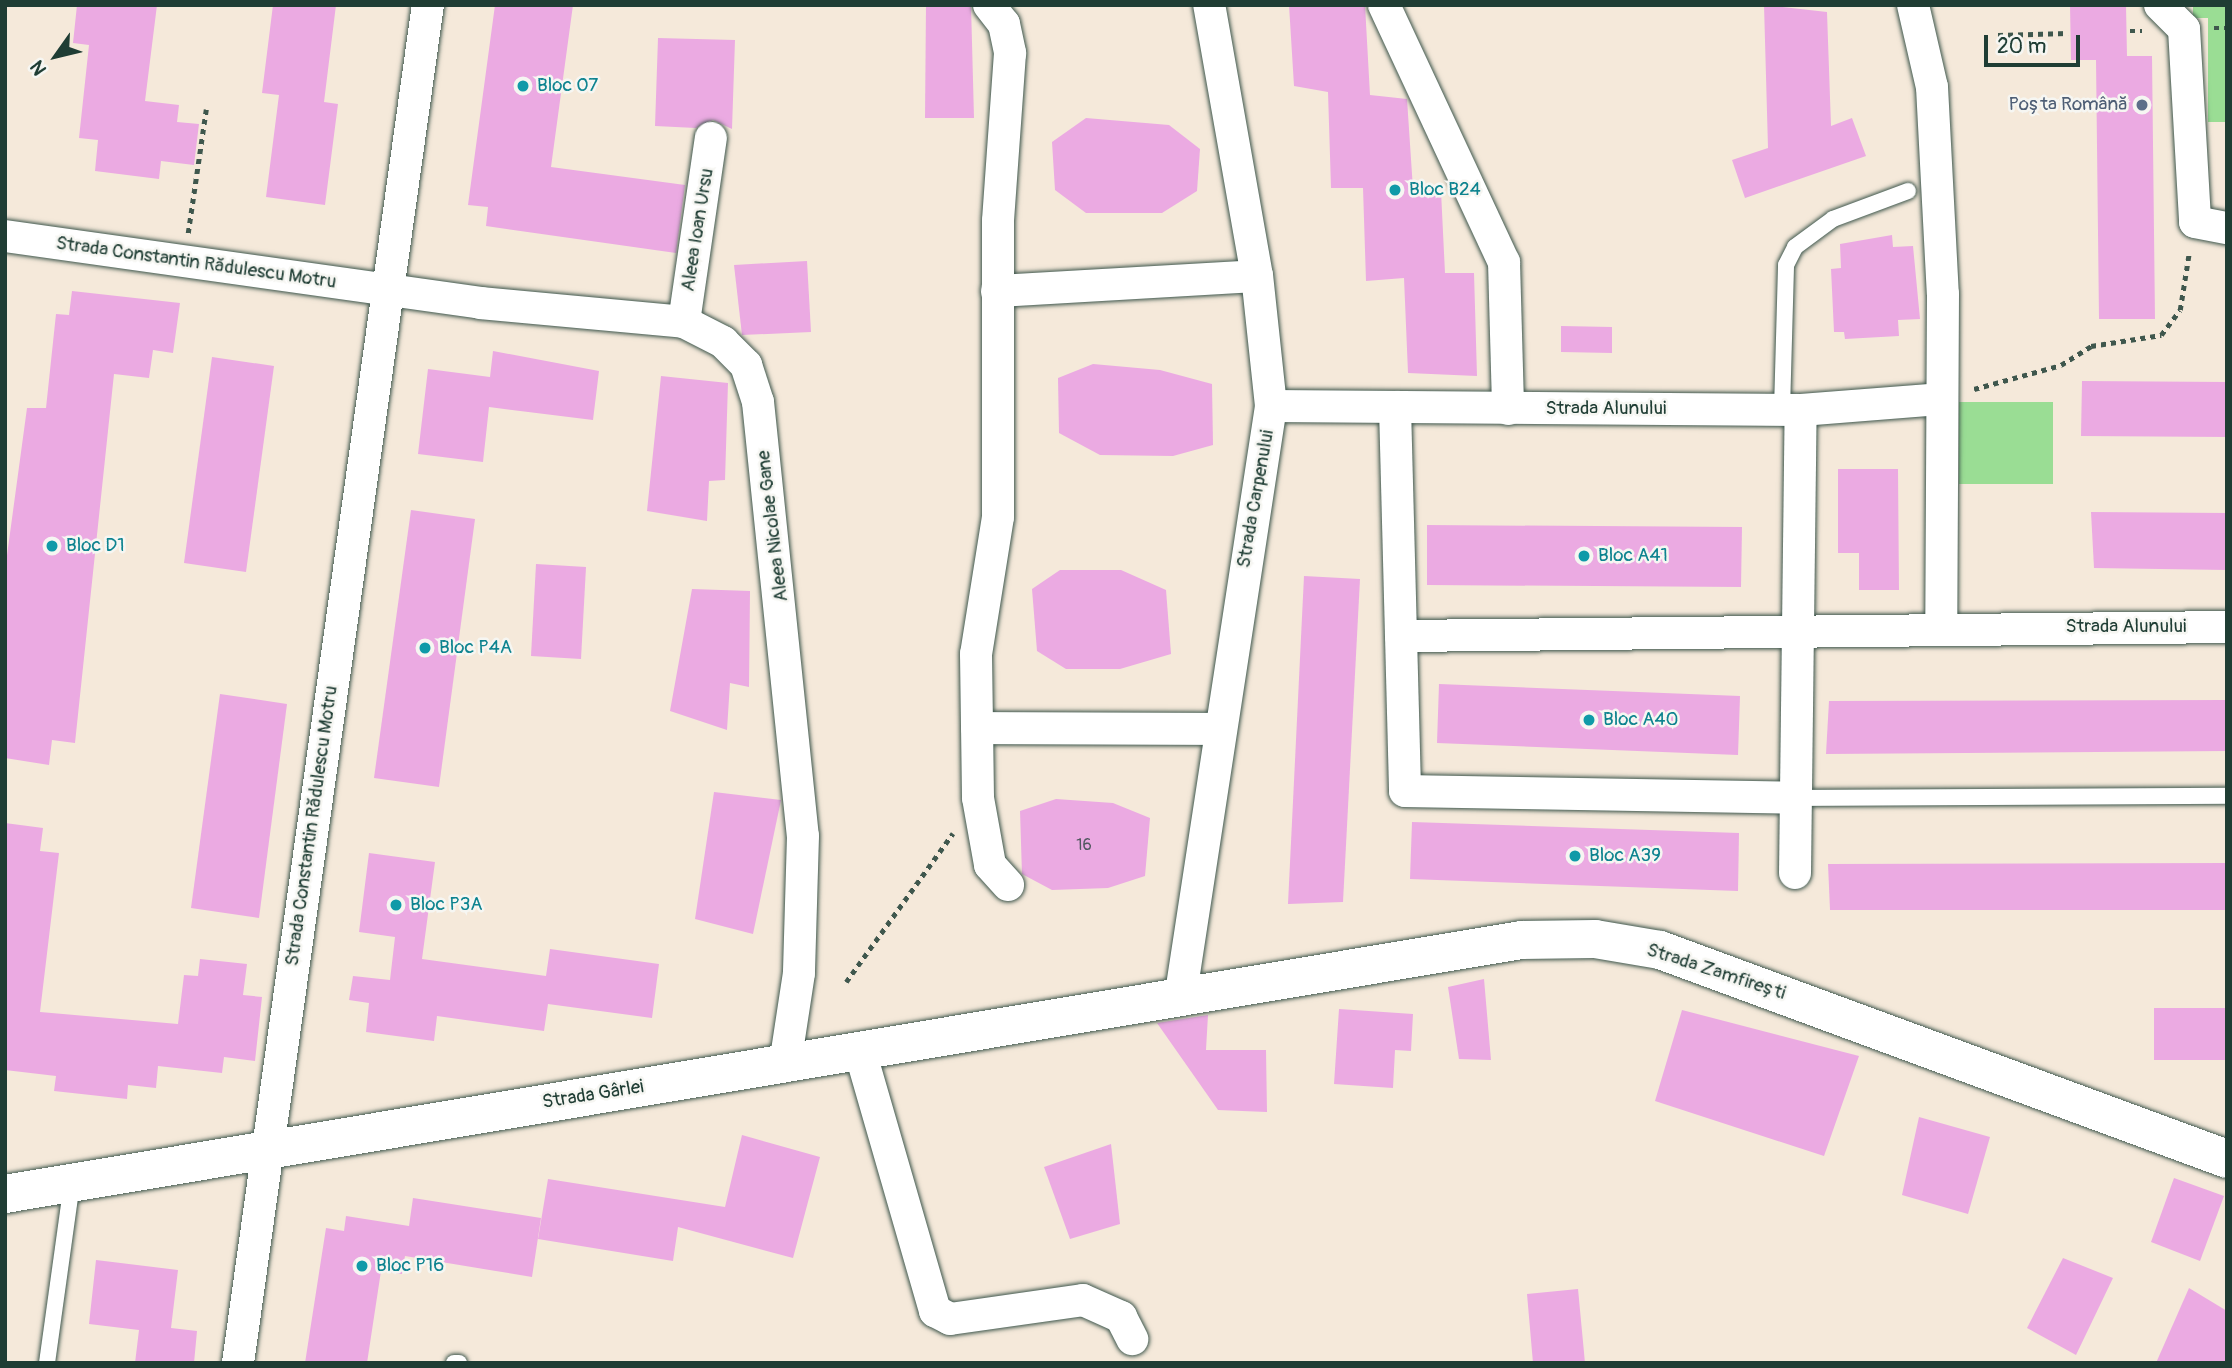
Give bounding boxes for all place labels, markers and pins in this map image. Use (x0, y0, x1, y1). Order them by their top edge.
place label: Bloc O7 (537, 75, 598, 97)
marker: Bloc O7 (515, 78, 531, 94)
place label: Poșta Română (2008, 94, 2128, 116)
marker: Poșta Română (2134, 97, 2150, 113)
place label: Bloc B24 (1409, 179, 1481, 201)
marker: Bloc B24 (1387, 182, 1403, 198)
place label: Bloc D1 (66, 535, 125, 557)
marker: Bloc D1 (44, 538, 60, 554)
place label: Bloc A41 (1598, 545, 1668, 567)
marker: Bloc A41 (1576, 548, 1592, 564)
place label: Bloc P4A (439, 637, 512, 659)
marker: Bloc P4A (417, 640, 433, 656)
place label: Bloc A40 (1603, 709, 1679, 731)
marker: Bloc A40 (1581, 712, 1597, 728)
place label: Bloc A39 (1589, 845, 1661, 867)
marker: Bloc A39 (1567, 848, 1583, 864)
place label: Bloc P3A (410, 894, 483, 916)
marker: Bloc P3A (388, 897, 404, 913)
place label: Bloc P16 (376, 1255, 444, 1277)
marker: Bloc P16 (354, 1258, 370, 1274)

